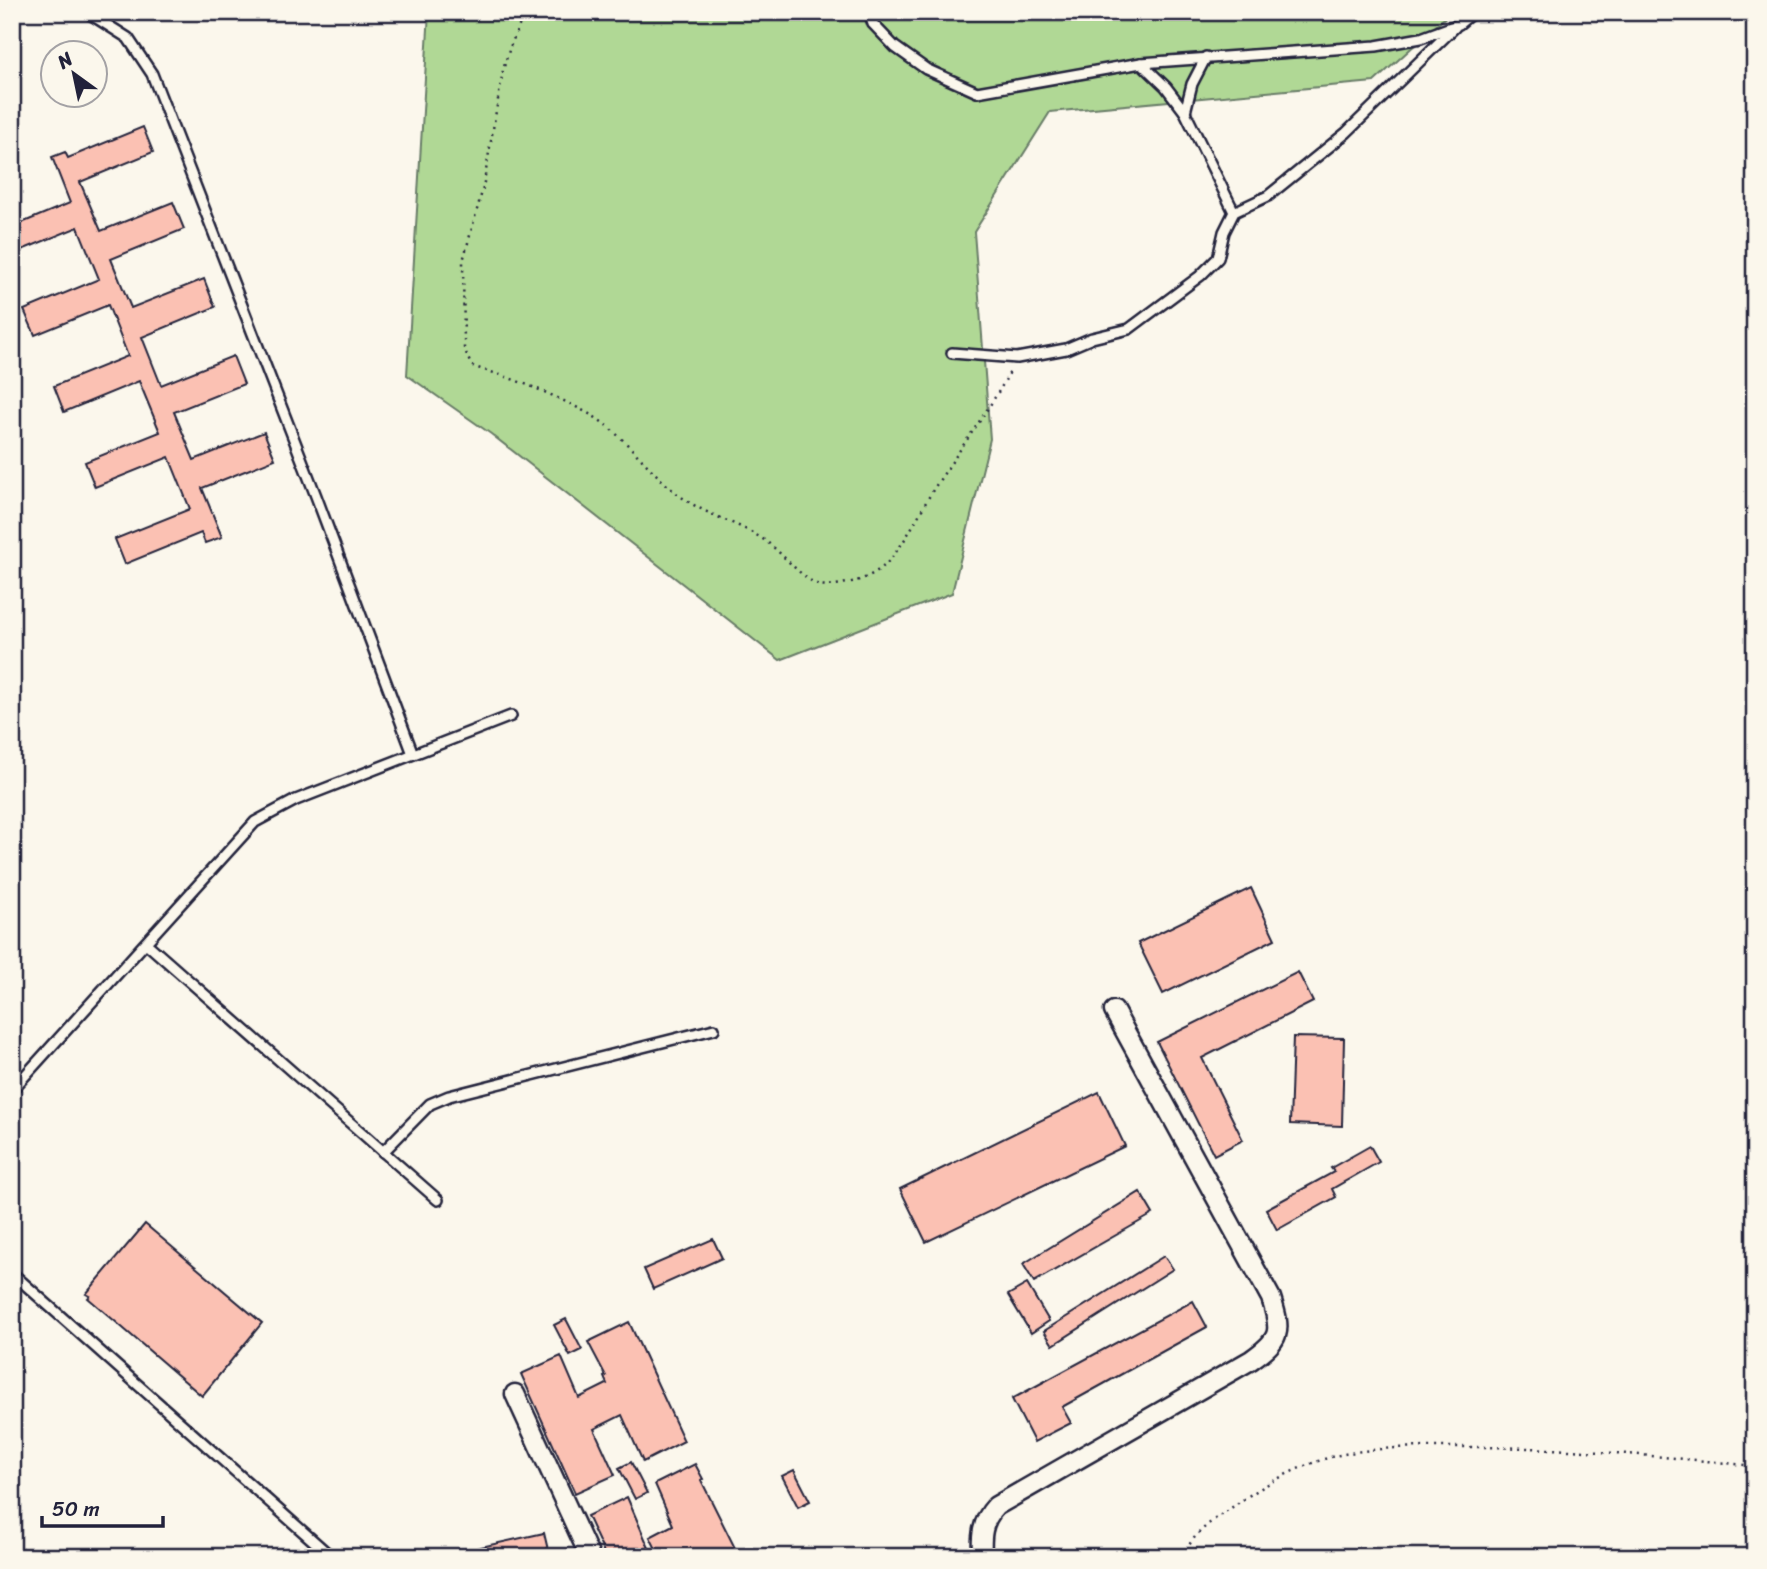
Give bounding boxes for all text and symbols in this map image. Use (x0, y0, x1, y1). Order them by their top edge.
north arrow (38, 38, 108, 108)
text: N (50, 42, 80, 78)
scale bar (42, 1485, 163, 1529)
text: 50 m (52, 1490, 100, 1528)

